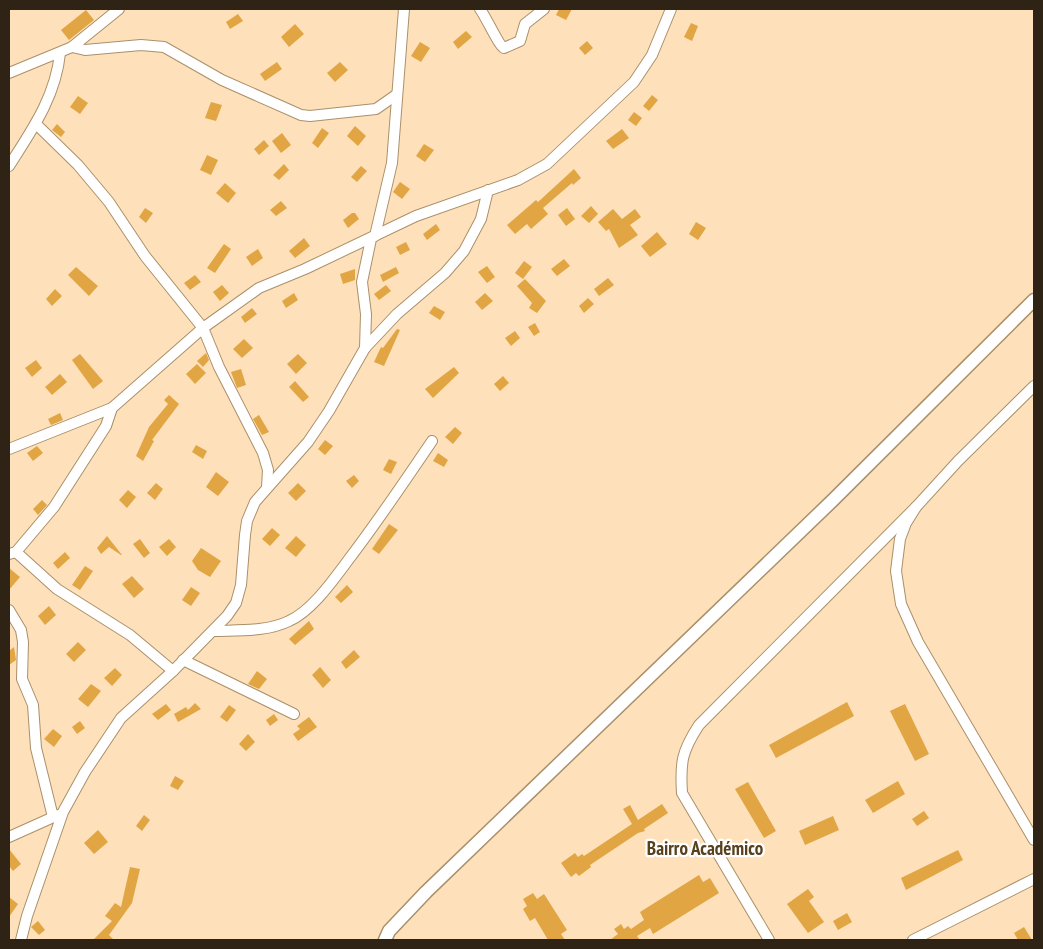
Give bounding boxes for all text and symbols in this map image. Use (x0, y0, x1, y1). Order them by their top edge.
district label: Bairro Académico (647, 836, 763, 860)

